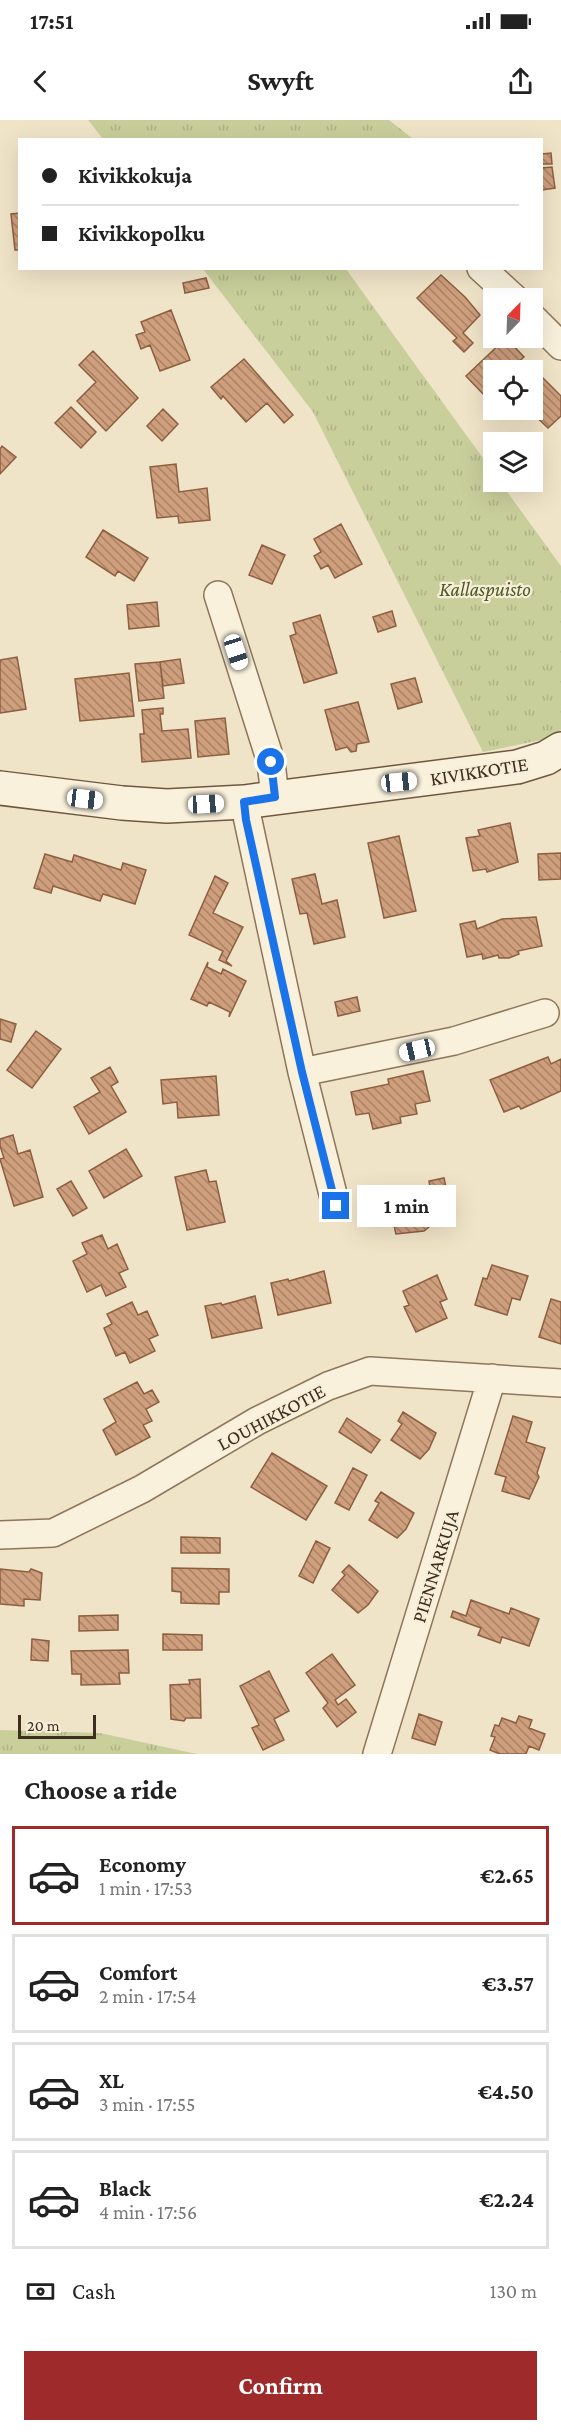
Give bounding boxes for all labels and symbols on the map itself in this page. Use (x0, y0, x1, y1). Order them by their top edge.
north arrow (483, 288, 543, 348)
park label: Kallaspuisto (439, 578, 531, 601)
car (222, 632, 250, 672)
route start (257, 748, 284, 775)
street label: KIVIKKOTIE (428, 752, 530, 790)
car (380, 771, 418, 793)
car (66, 788, 104, 810)
car (188, 794, 224, 814)
car (397, 1037, 437, 1063)
callout: 1 min (357, 1185, 456, 1227)
route end (322, 1192, 349, 1219)
street label: LOUHIKKOTIE (213, 1379, 329, 1455)
street label: PIENNARKUJA (407, 1506, 464, 1625)
scale bar (18, 1712, 96, 1740)

